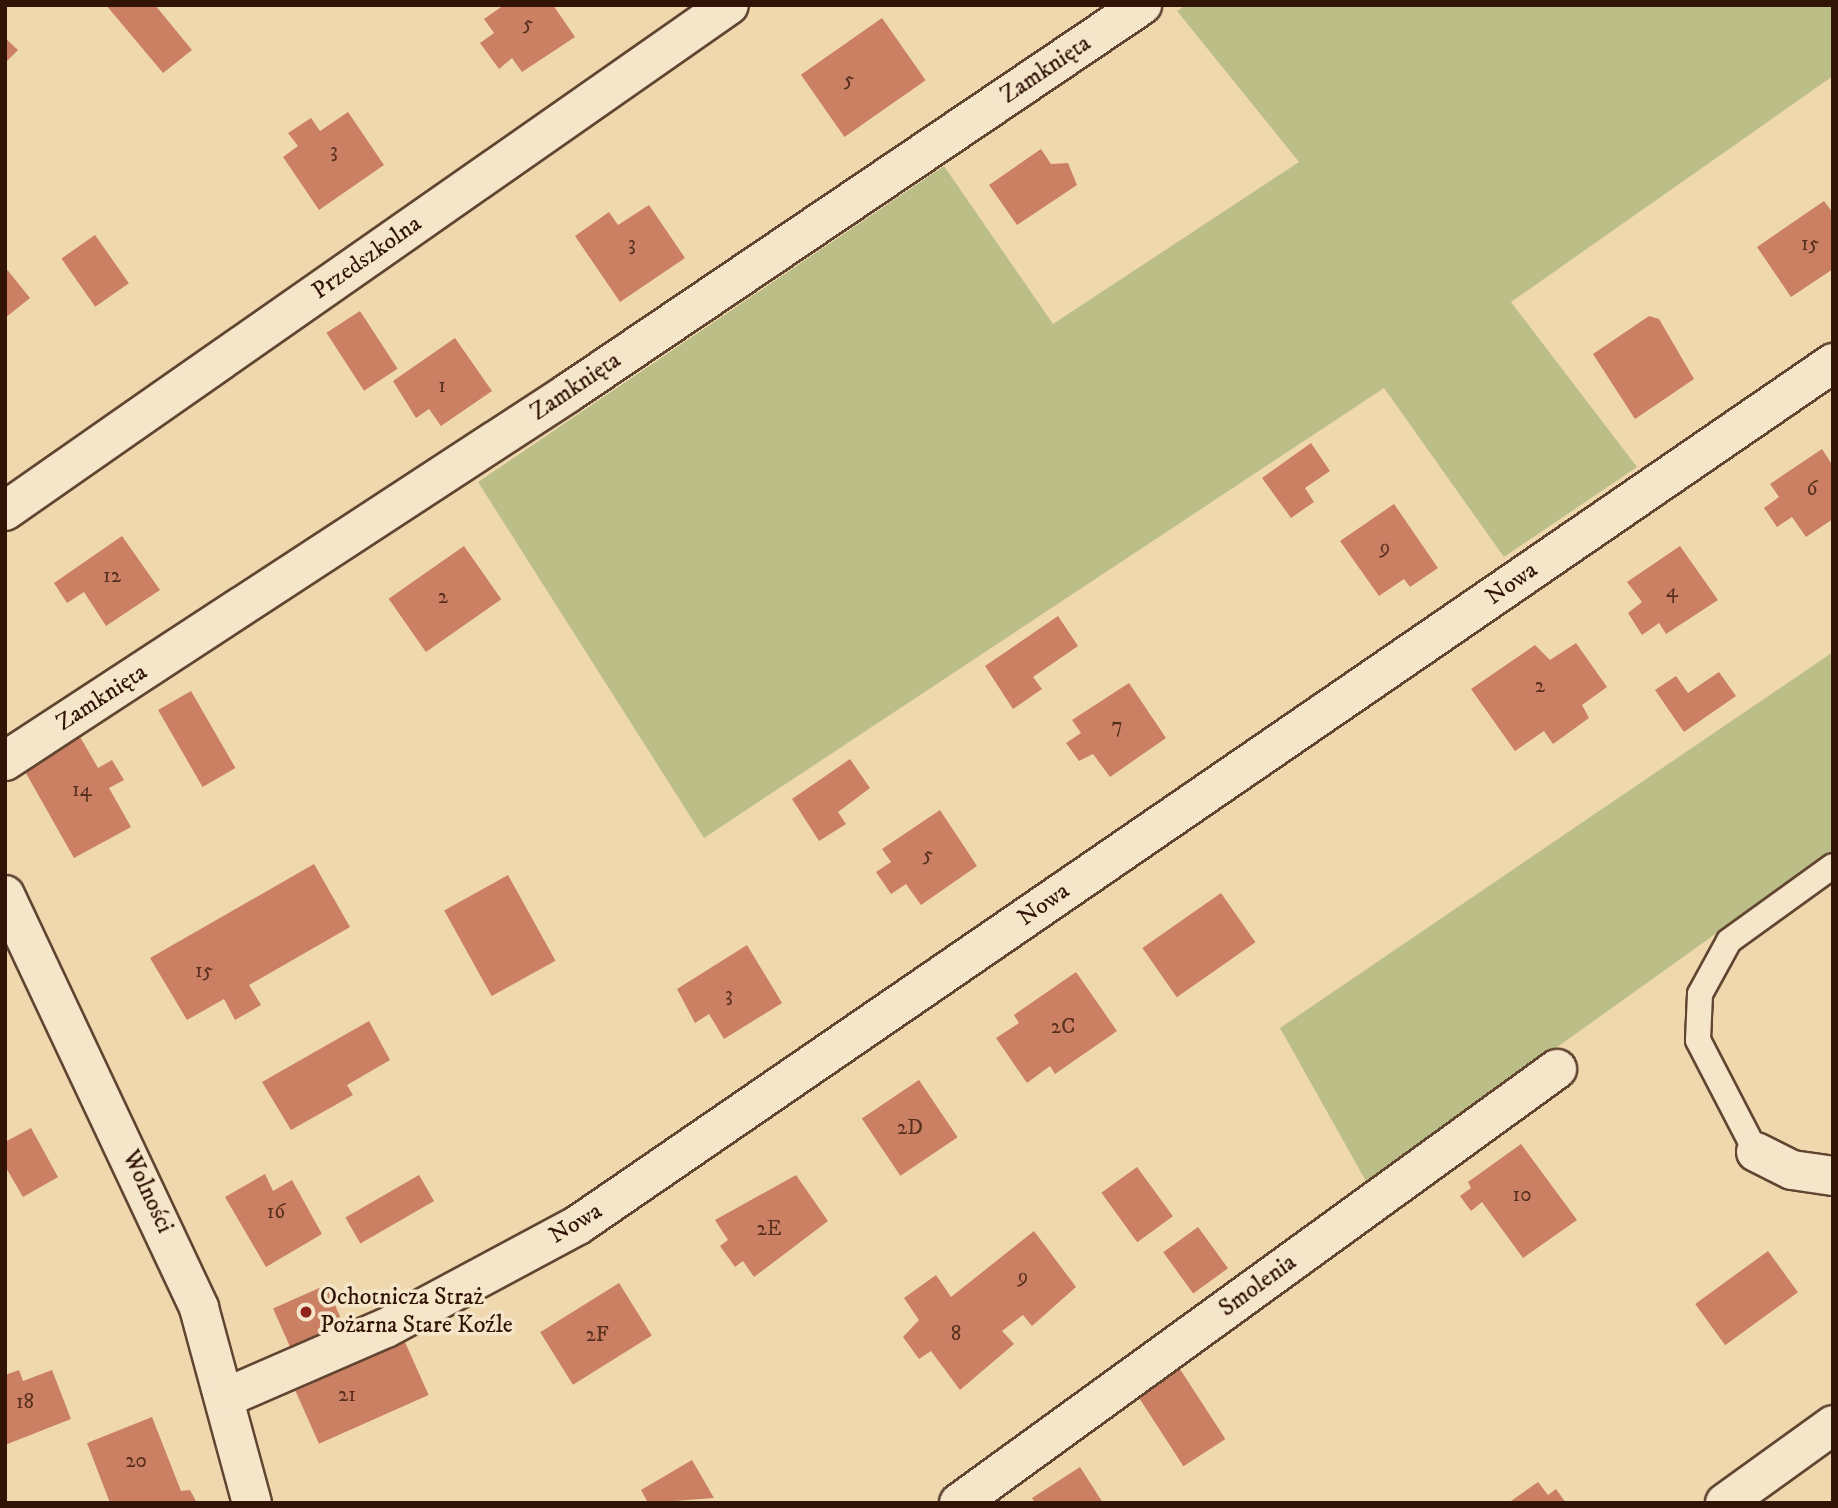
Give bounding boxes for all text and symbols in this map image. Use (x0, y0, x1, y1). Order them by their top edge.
house number: 5 (523, 11, 533, 37)
street label: Zamknięta (996, 30, 1096, 110)
house number: 5 (844, 67, 854, 93)
house number: 3 (330, 138, 338, 164)
street label: Przedszkolna (307, 210, 427, 306)
house number: 3 (628, 231, 636, 257)
house number: 15 (1801, 231, 1819, 257)
street label: Zamknięta (526, 347, 626, 427)
house number: 1 (438, 373, 446, 399)
house number: 6 (1807, 476, 1817, 502)
house number: 9 (1380, 535, 1390, 561)
street label: Nowa (1481, 556, 1543, 612)
house number: 12 (103, 563, 121, 589)
house number: 4 (1666, 578, 1678, 604)
house number: 2 (438, 584, 448, 610)
street label: Zamknięta (51, 658, 153, 738)
house number: 2 (1535, 673, 1545, 699)
house number: 7 (1111, 713, 1123, 739)
house number: 14 (72, 777, 92, 803)
house number: 5 (923, 842, 933, 868)
street label: Nowa (1013, 877, 1075, 933)
house number: 15 (195, 958, 213, 984)
house number: 3 (725, 982, 733, 1008)
house number: 2C (1051, 1014, 1075, 1040)
house number: 2D (897, 1115, 923, 1141)
street label: Wolności (115, 1146, 179, 1238)
house number: 10 (1513, 1182, 1531, 1208)
street label: Nowa (544, 1197, 608, 1251)
house number: 16 (267, 1199, 285, 1225)
house number: 2E (756, 1216, 782, 1242)
street label: Smolenia (1214, 1248, 1302, 1324)
house number: 9 (1018, 1264, 1028, 1290)
place label: Ochotnicza Straż Pożarna Stare Koźle (320, 1284, 513, 1340)
marker: Ochotnicza Straż Pożarna Stare Koźle (298, 1304, 314, 1320)
house number: 8 (951, 1321, 961, 1347)
house number: 2F (585, 1322, 609, 1348)
house number: 21 (338, 1382, 356, 1408)
house number: 18 (16, 1389, 34, 1415)
house number: 20 (125, 1448, 147, 1474)

